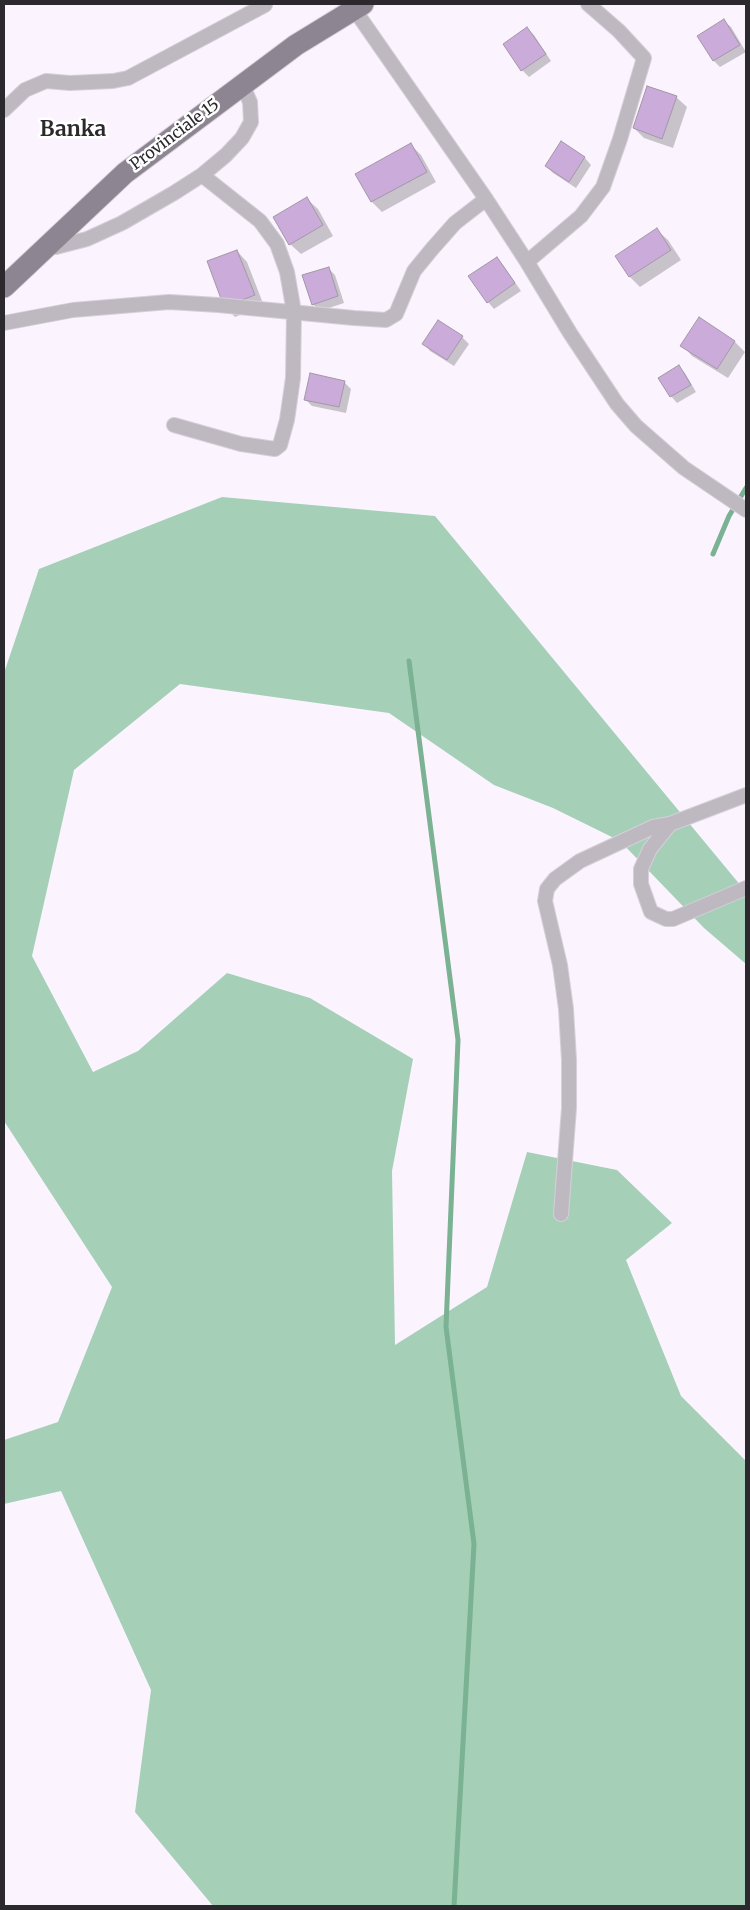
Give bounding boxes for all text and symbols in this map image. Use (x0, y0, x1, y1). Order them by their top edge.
street label: Provinciale 15 (127, 95, 223, 175)
district label: Banka (40, 117, 106, 143)

